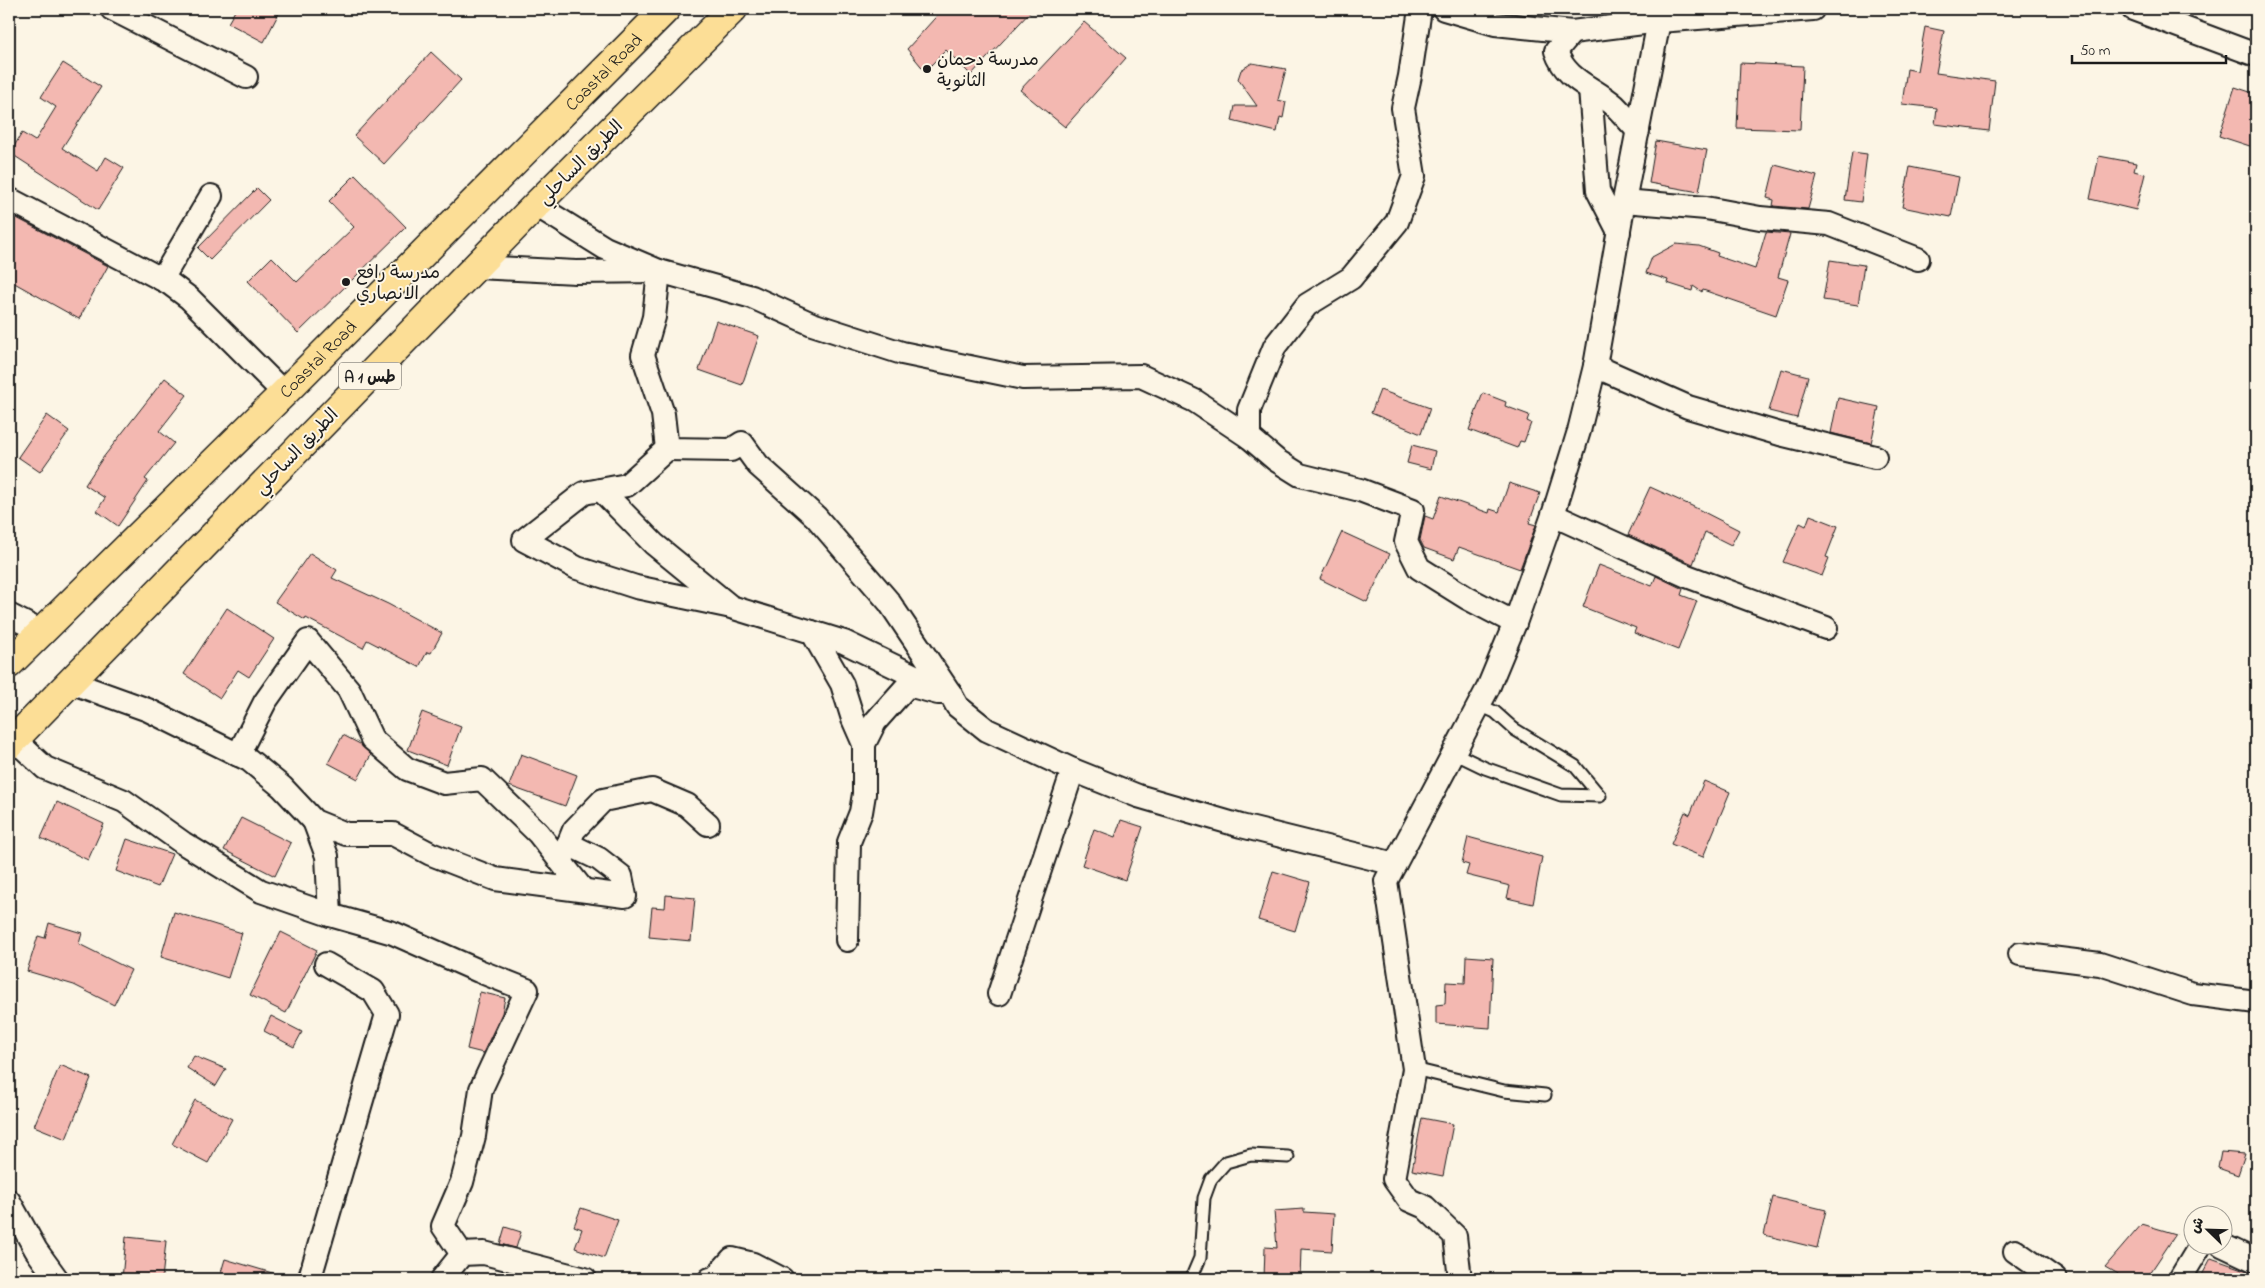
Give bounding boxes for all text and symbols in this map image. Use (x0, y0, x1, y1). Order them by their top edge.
street label: Coastal Road (560, 28, 650, 118)
scale bar (2072, 32, 2226, 64)
text: 50 m (2080, 40, 2111, 62)
place label: مدرسة دحمان الثانوية (937, 48, 1039, 95)
marker: مدرسة دحمان الثانوية (921, 63, 933, 75)
street label: الطريق الساحلي (533, 115, 631, 213)
place label: مدرسة رافع الانصاري (356, 261, 440, 308)
marker: مدرسة رافع الانصاري (340, 276, 352, 288)
street label: Coastal Road (274, 316, 364, 405)
road number: A 1 طس (339, 362, 401, 390)
street label: الطريق الساحلي (249, 403, 346, 502)
north arrow (2182, 1206, 2232, 1256)
text: ش (2185, 1214, 2210, 1237)

